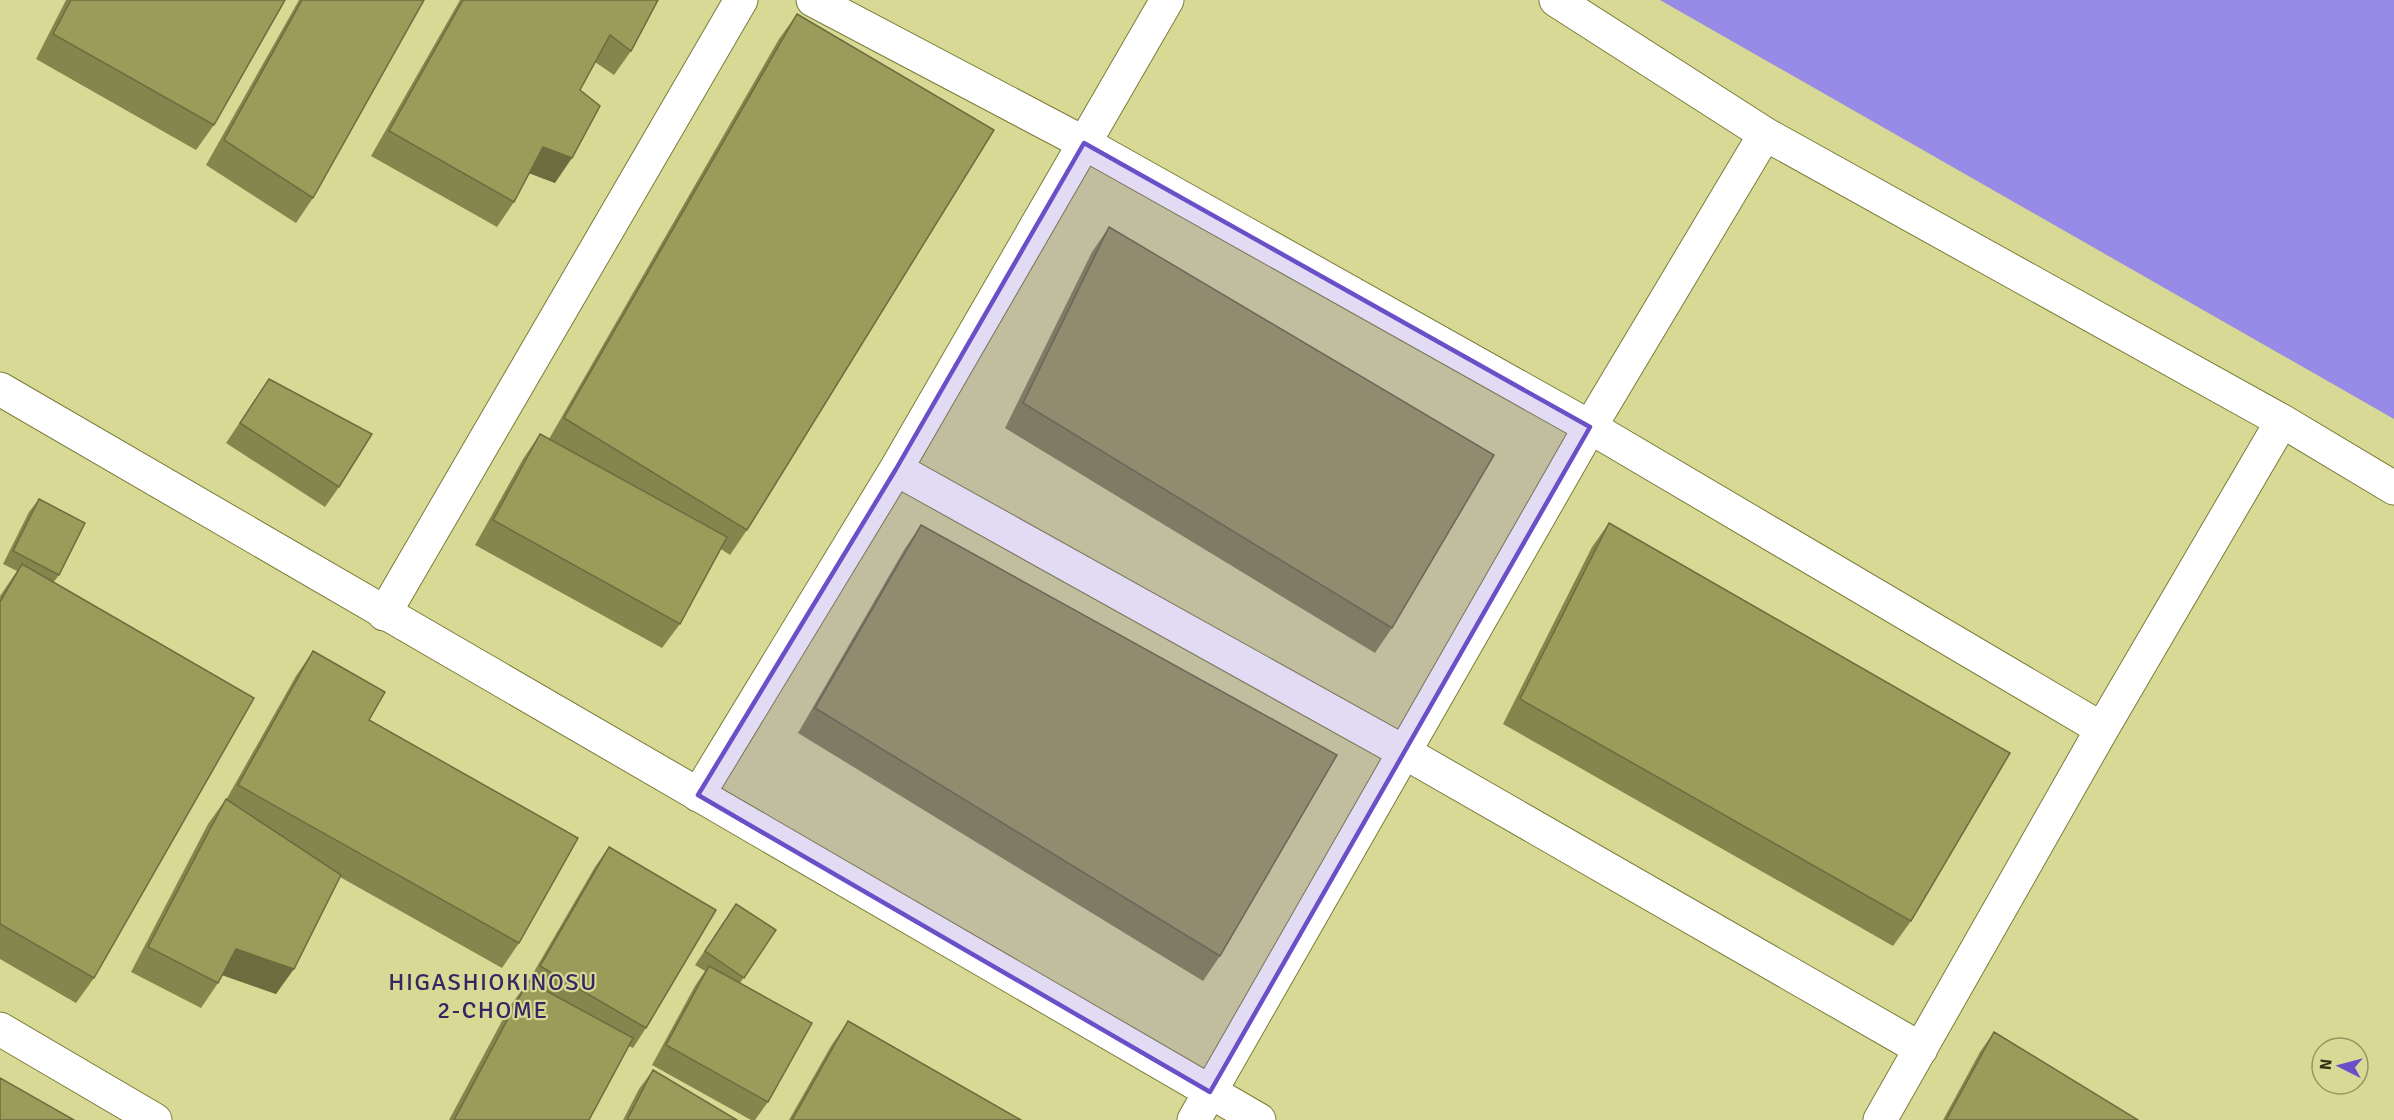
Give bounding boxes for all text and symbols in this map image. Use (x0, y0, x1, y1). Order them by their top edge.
district label: HIGASHIOKINOSU 2-CHOME (388, 967, 598, 1025)
north arrow (2310, 1036, 2370, 1096)
text: N (2316, 1058, 2337, 1071)

